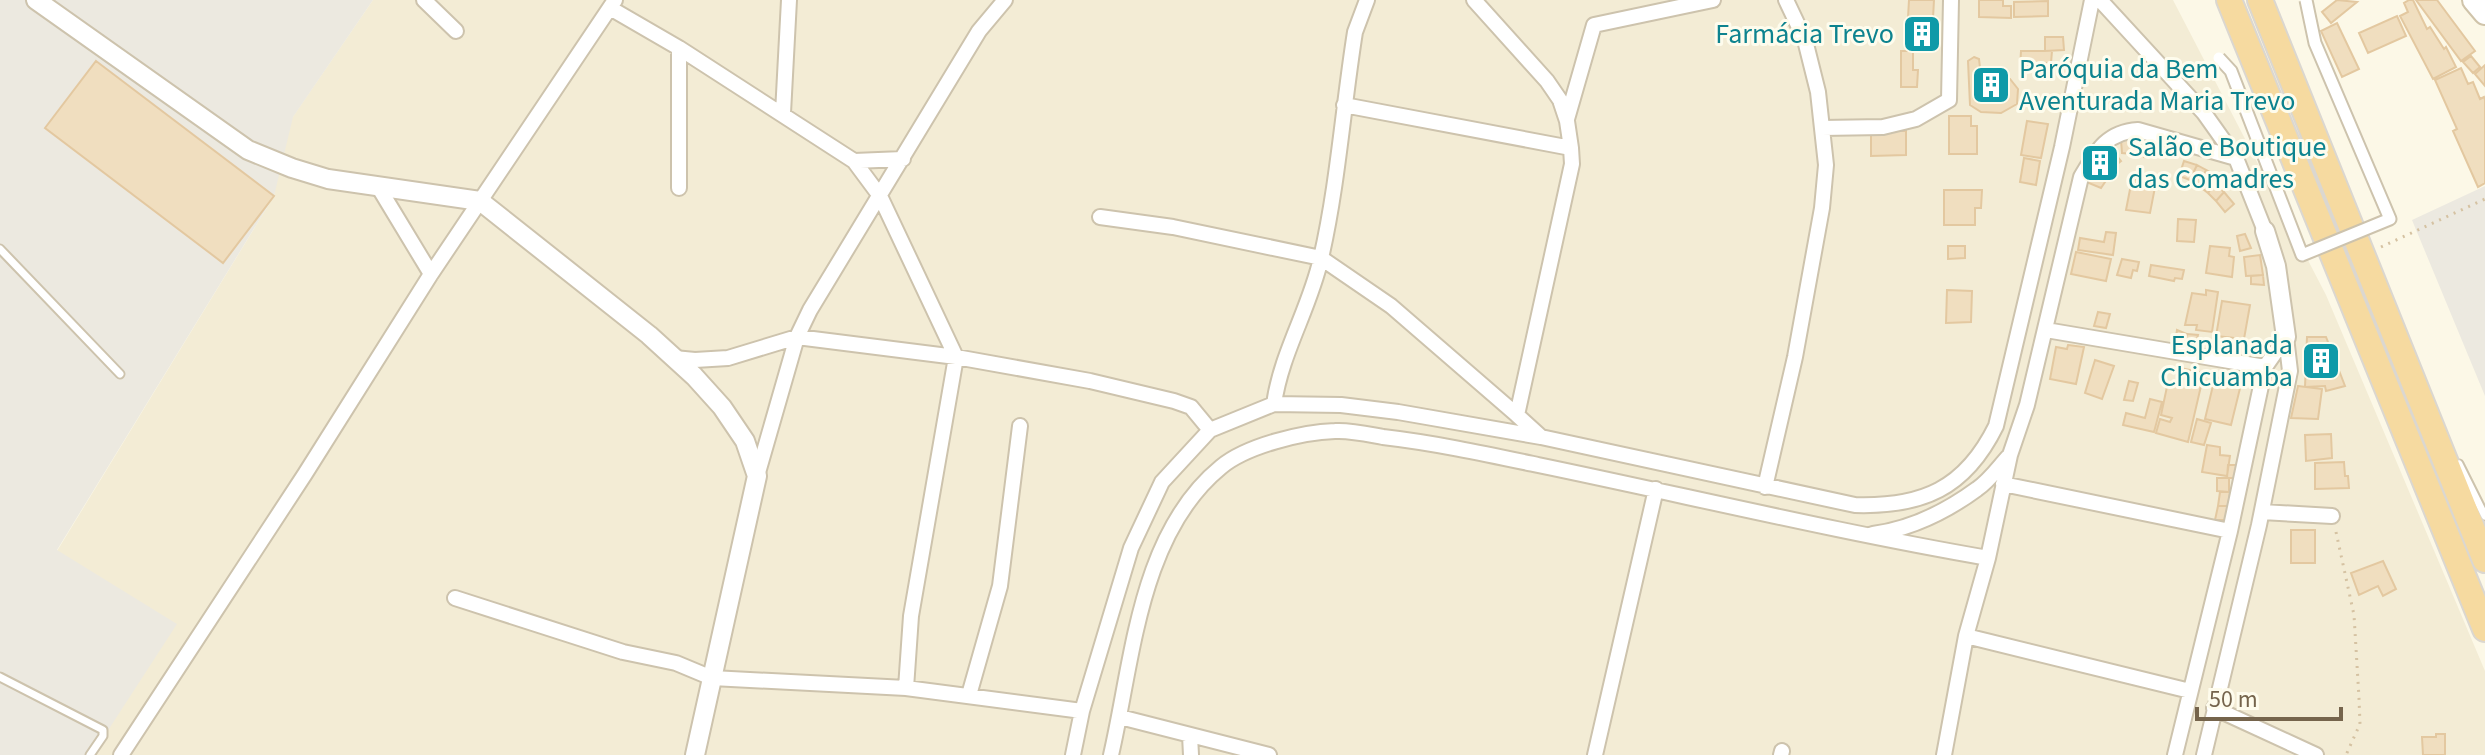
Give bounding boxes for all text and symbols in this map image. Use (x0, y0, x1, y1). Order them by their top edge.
building icon: Farmácia Trevo (1901, 13, 1943, 55)
place label: Farmácia Trevo (1715, 14, 1894, 54)
place label: Paróquia da Bem Aventurada Maria Trevo (2019, 49, 2295, 121)
building icon: Paróquia da Bem Aventurada Maria Trevo (1970, 64, 2012, 106)
place label: Salão e Boutique das Comadres (2128, 127, 2326, 199)
building icon: Salão e Boutique das Comadres (2079, 142, 2121, 184)
place label: Esplanada Chicuamba (2160, 325, 2293, 397)
building icon: Esplanada Chicuamba (2300, 340, 2342, 382)
scale bar (2197, 671, 2341, 721)
text: 50 m (2209, 682, 2258, 717)

